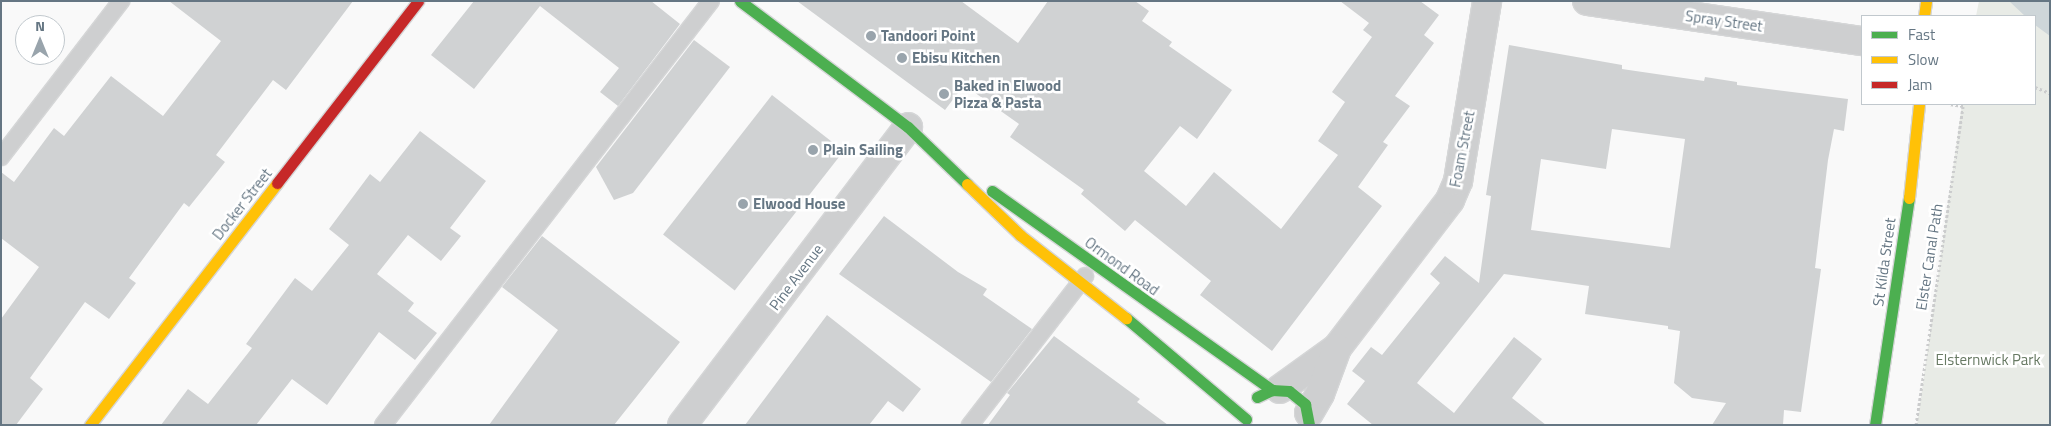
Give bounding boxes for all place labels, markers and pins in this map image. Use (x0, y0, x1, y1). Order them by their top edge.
place label: Tandoori Point (881, 27, 975, 45)
marker: Tandoori Point (865, 30, 877, 42)
place label: Ebisu Kitchen (912, 49, 1000, 67)
marker: Ebisu Kitchen (896, 52, 908, 64)
place label: Baked in Elwood Pizza & Pasta (954, 76, 1061, 111)
marker: Baked in Elwood Pizza & Pasta (938, 88, 950, 100)
place label: Plain Sailing (823, 141, 903, 159)
marker: Plain Sailing (807, 144, 819, 156)
place label: Elwood House (753, 195, 846, 213)
marker: Elwood House (737, 198, 749, 210)

